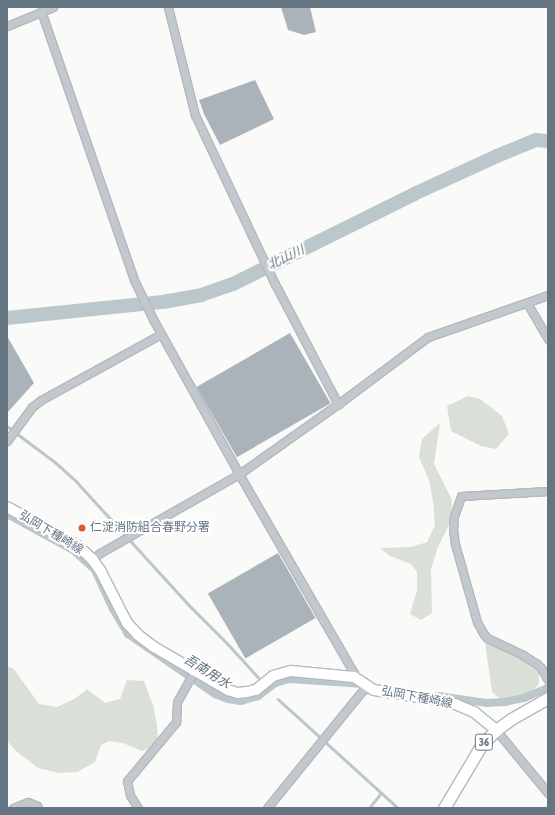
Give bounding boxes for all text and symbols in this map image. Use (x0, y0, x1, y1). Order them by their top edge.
water label: 北山川 (265, 242, 307, 274)
street label: 弘岡下種崎線 (16, 508, 86, 558)
place label: 仁淀消防組合春野分署 (90, 521, 210, 535)
marker: 仁淀消防組合春野分署 (77, 523, 87, 533)
water label: 吾南用水 (181, 652, 233, 692)
street label: 弘岡下種崎線 (380, 684, 454, 712)
road number: 36 (474, 733, 494, 751)

